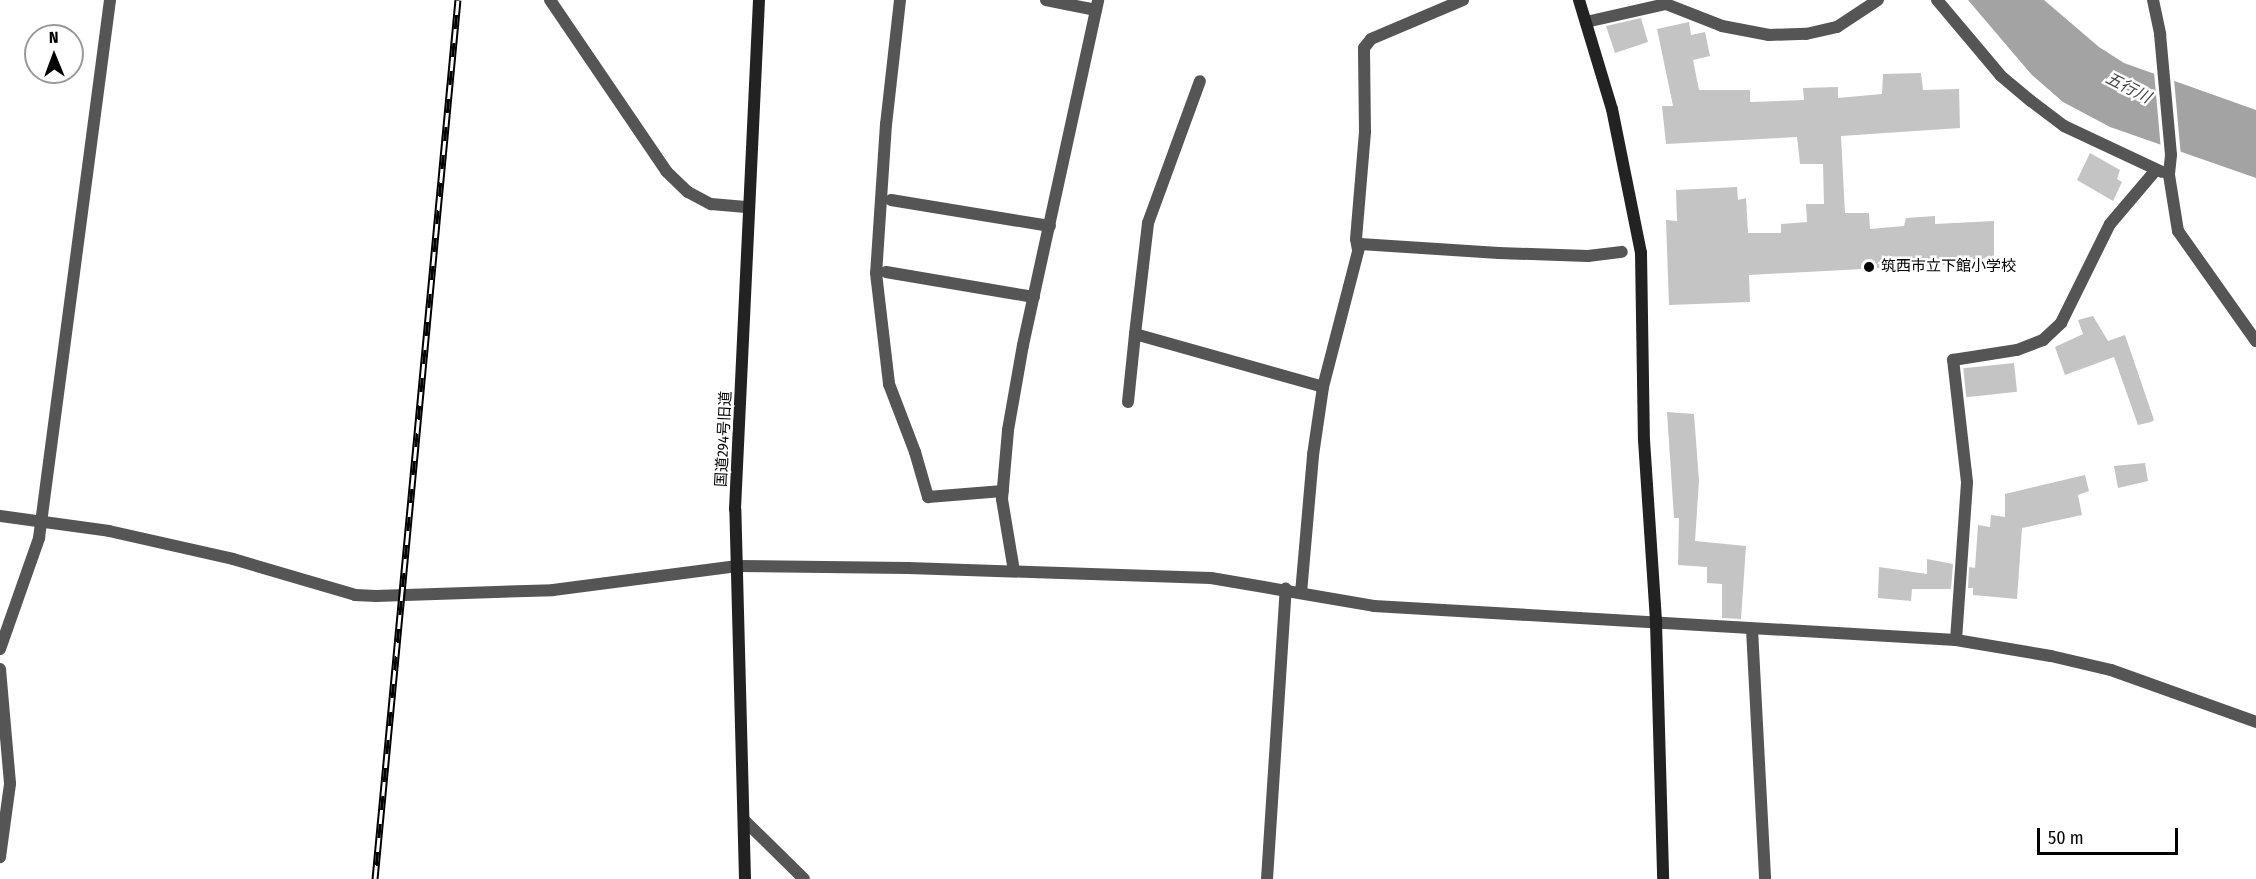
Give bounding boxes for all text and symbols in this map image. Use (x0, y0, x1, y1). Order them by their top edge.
north arrow (24, 24, 84, 84)
text: N (49, 28, 59, 47)
water label: 五行川 (2102, 69, 2154, 107)
place label: 筑西市立下館小学校 (1881, 258, 2016, 276)
marker: 筑西市立下館小学校 (1862, 260, 1876, 274)
street label: 国道294号旧道 (713, 391, 735, 487)
scale bar (2040, 816, 2181, 854)
text: 50 m (2048, 827, 2084, 849)

